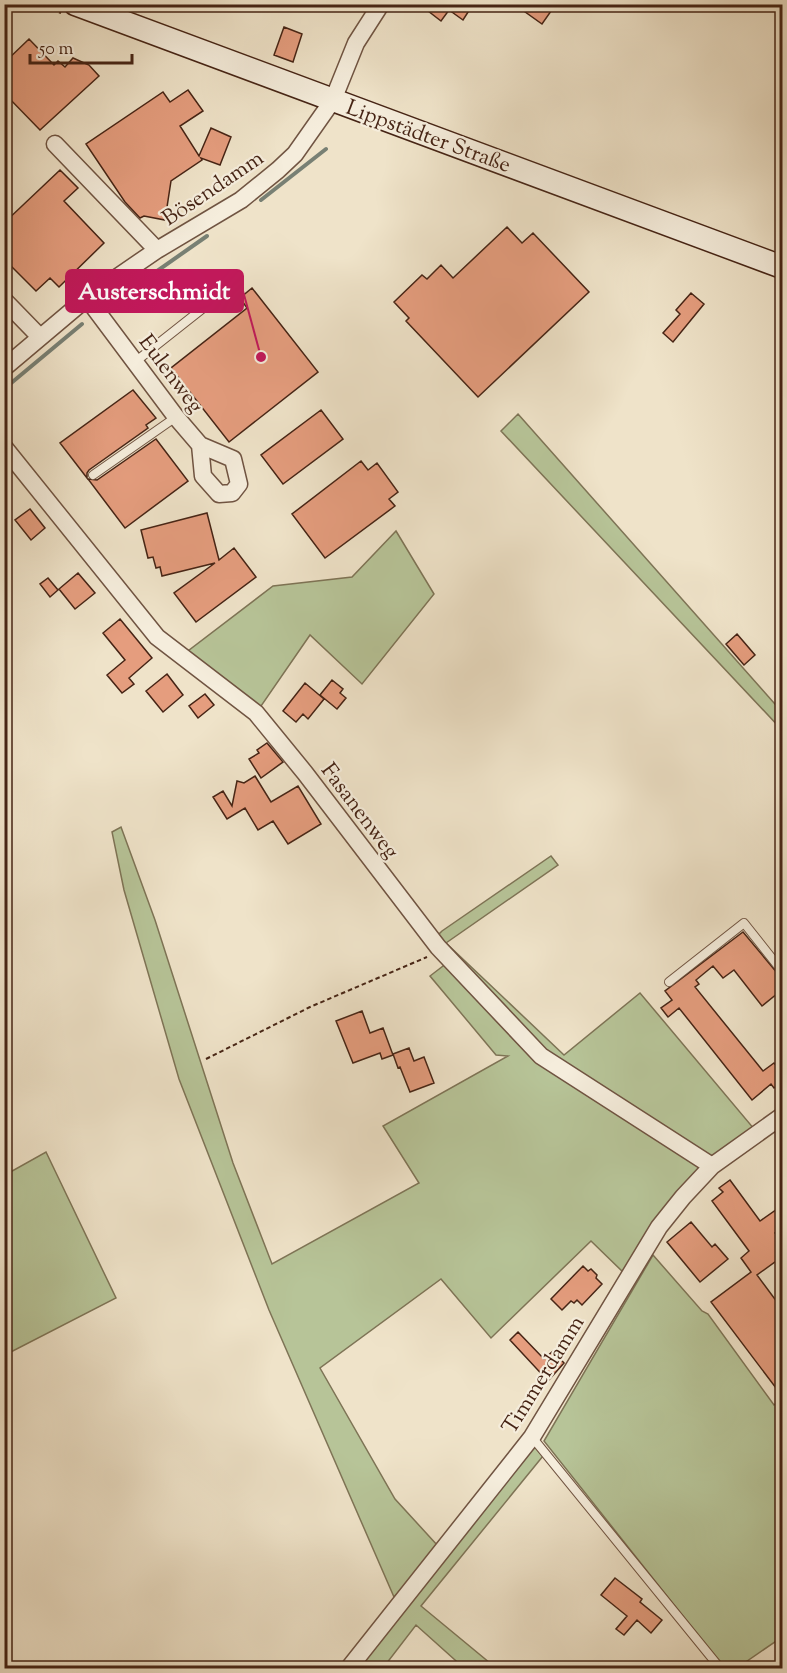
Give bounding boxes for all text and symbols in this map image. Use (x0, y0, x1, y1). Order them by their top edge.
scale bar (30, 27, 132, 65)
text: 50 m (38, 37, 74, 63)
street label: Lippstädter Straße (341, 93, 515, 183)
street label: Bösendamm (156, 144, 271, 235)
callout: Austerschmidt (66, 270, 243, 312)
text: Austerschmidt (78, 276, 231, 310)
street label: Eulenweg (129, 329, 210, 421)
street label: Fasanenweg (312, 757, 406, 867)
street label: Timmerdamm (495, 1310, 594, 1441)

